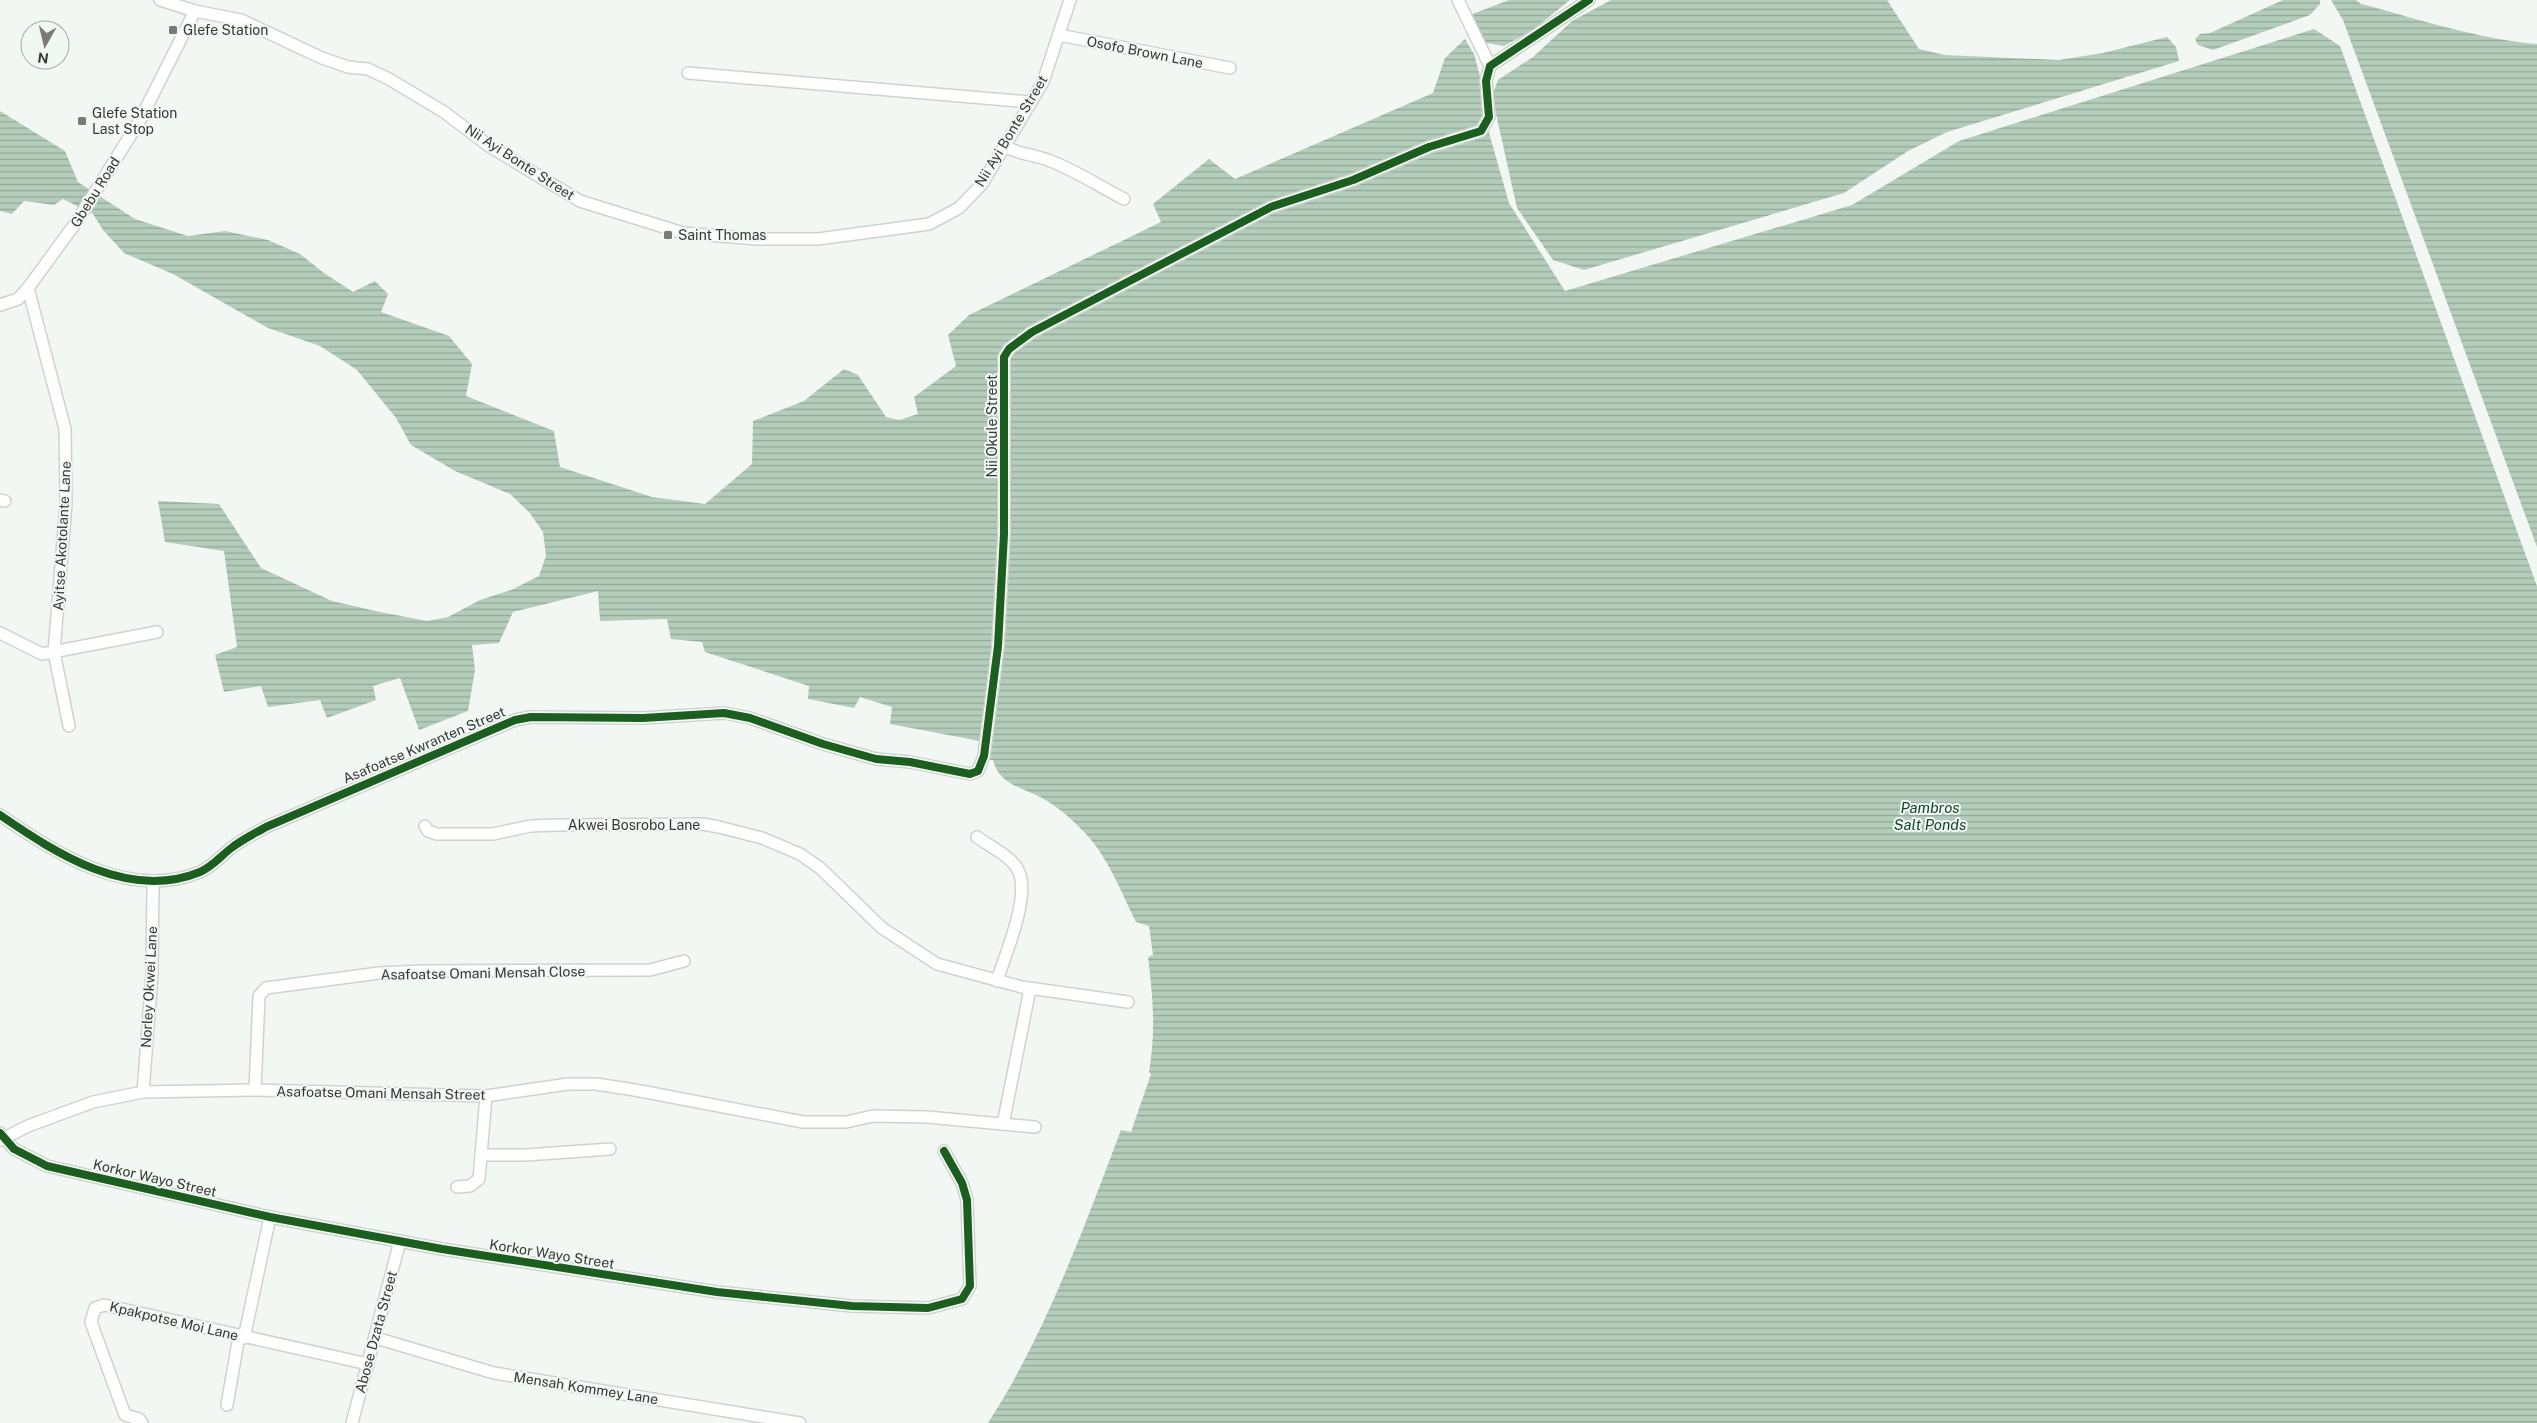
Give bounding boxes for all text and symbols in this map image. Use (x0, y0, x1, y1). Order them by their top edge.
north arrow (20, 20, 70, 70)
place label: Glefe Station (183, 22, 268, 38)
marker: Glefe Station (167, 24, 179, 36)
street label: Osofo Brown Lane (1085, 33, 1205, 71)
text: N (37, 49, 50, 67)
street label: Nii Ayi Bonte Street (971, 72, 1051, 190)
place label: Glefe Station Last Stop (92, 105, 177, 137)
marker: Glefe Station Last Stop (76, 115, 88, 127)
street label: Nii Ayi Bonte Street (462, 121, 578, 203)
street label: Gbebu Road (67, 154, 123, 230)
place label: Saint Thomas (678, 227, 766, 243)
marker: Saint Thomas (662, 229, 674, 241)
street label: Nii Okule Street (984, 374, 1000, 478)
street label: Ayitse Akotolante Lane (50, 461, 74, 611)
street label: Asafoatse Kwranten Street (340, 703, 508, 787)
water label: Pambros Salt Ponds (1894, 799, 1966, 833)
street label: Akwei Bosrobo Lane (568, 817, 700, 833)
street label: Norley Okwei Lane (138, 926, 160, 1048)
street label: Asafoatse Omani Mensah Close (381, 963, 586, 983)
street label: Asafoatse Omani Mensah Street (276, 1083, 486, 1103)
street label: Korkor Wayo Street (92, 1156, 218, 1200)
street label: Korkor Wayo Street (488, 1236, 616, 1272)
street label: Abose Dzata Street (352, 1269, 400, 1395)
street label: Kpakpotse Moi Lane (108, 1298, 240, 1344)
street label: Mensah Kommey Lane (513, 1369, 659, 1407)

